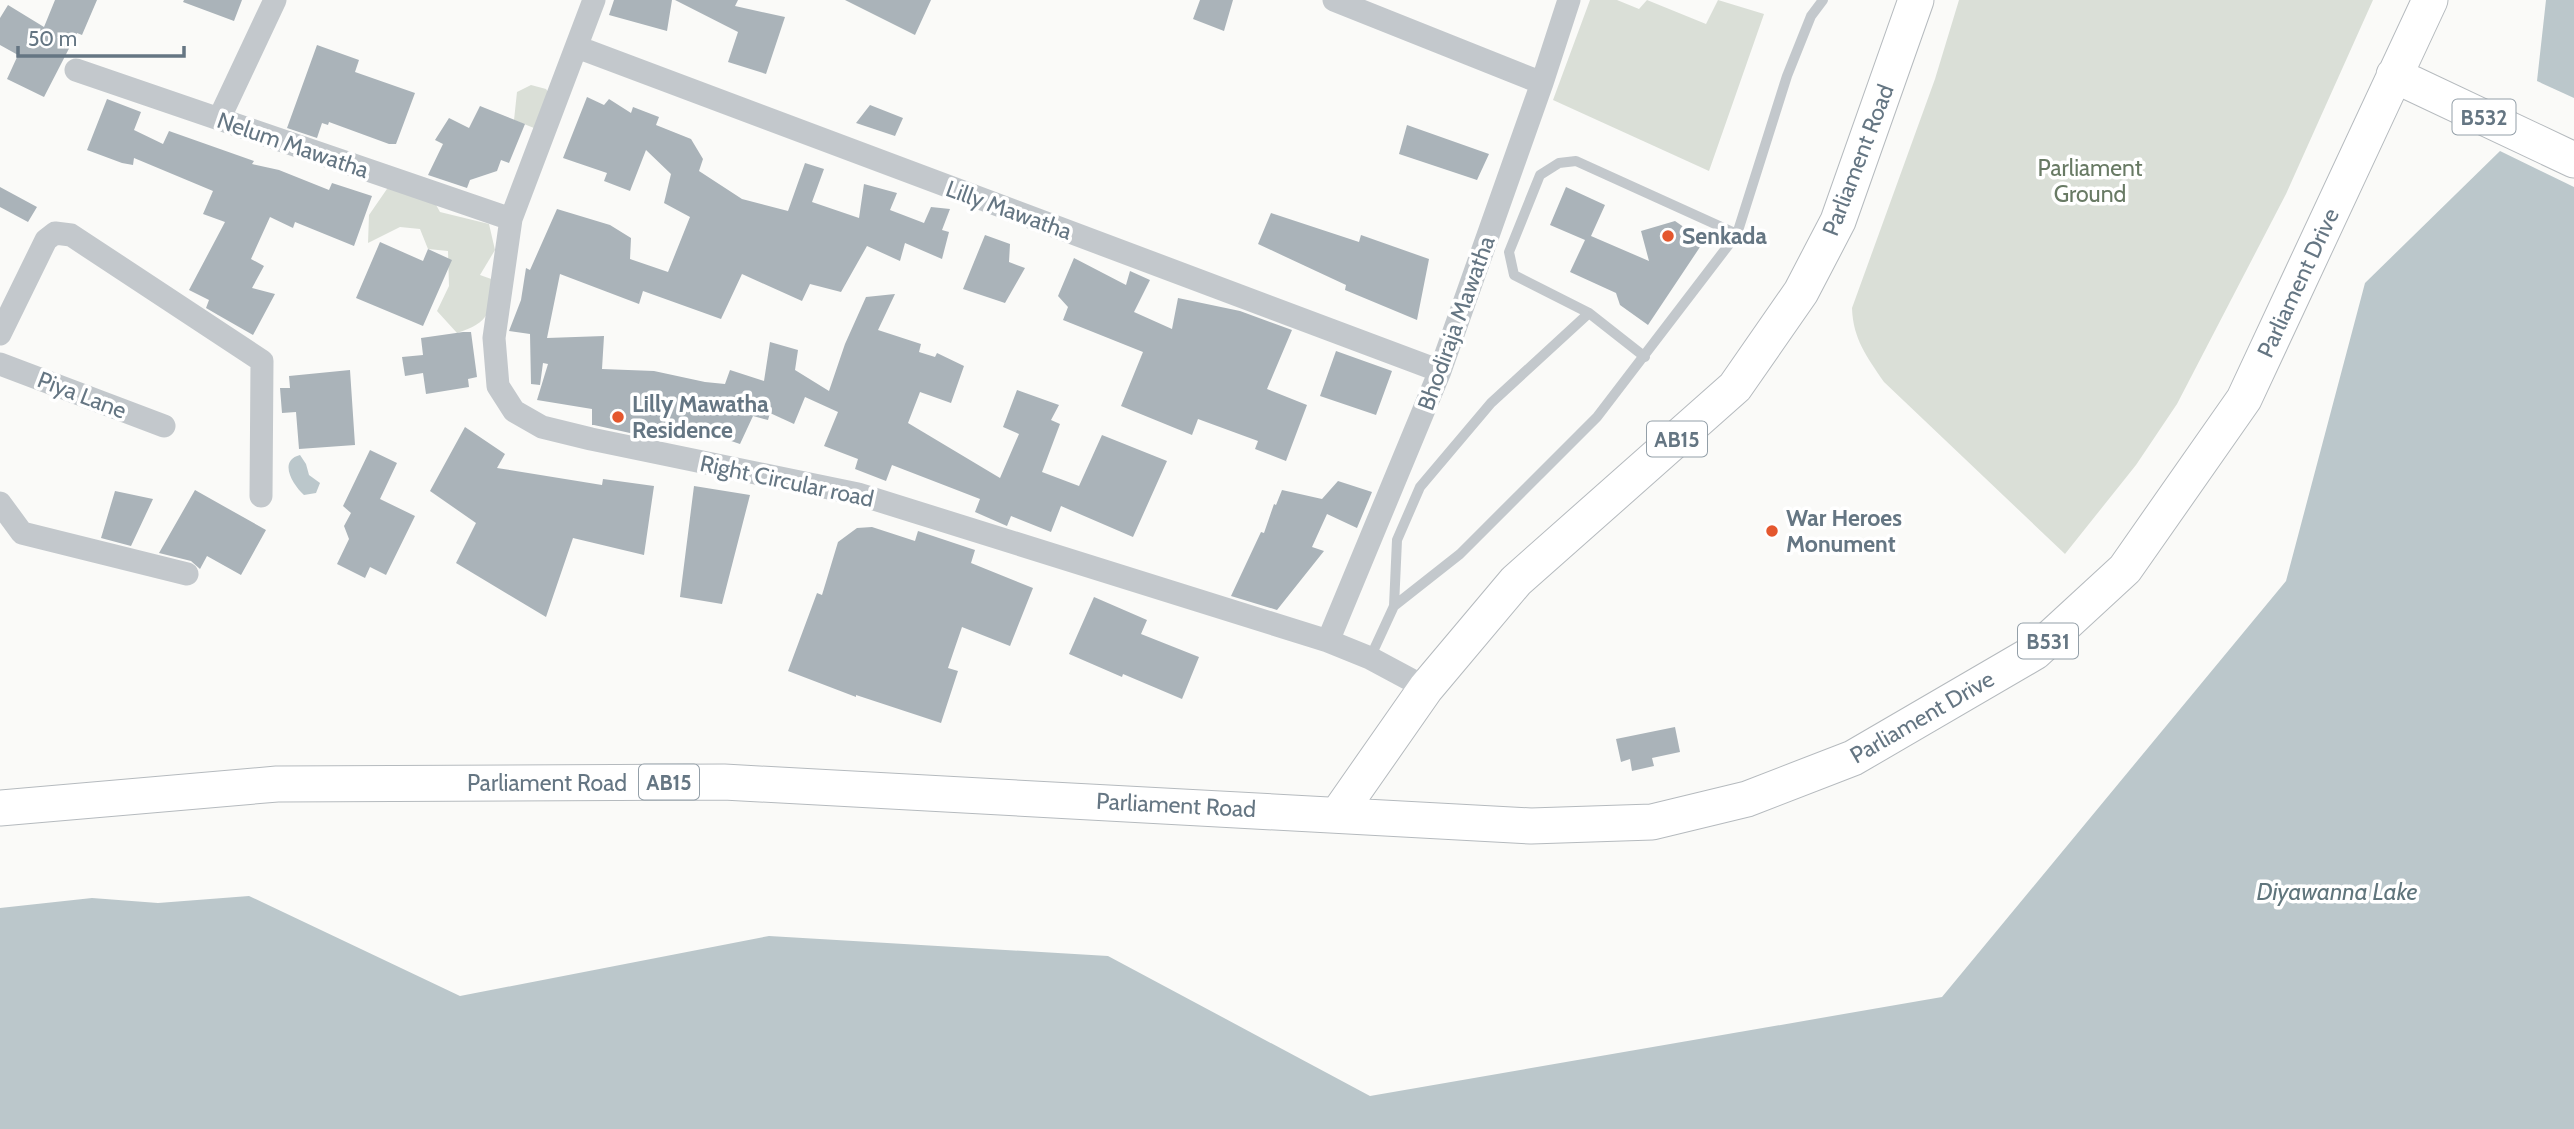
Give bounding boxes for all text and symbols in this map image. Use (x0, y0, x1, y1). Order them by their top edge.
scale bar (18, 14, 184, 58)
text: 50 m (28, 26, 77, 51)
street label: Parliament Road (1816, 80, 1900, 240)
road number: B532 (2452, 100, 2516, 134)
street label: Nelum Mawatha (214, 106, 372, 184)
park label: Parliament Ground (2038, 154, 2143, 208)
street label: Lilly Mawatha (942, 174, 1076, 246)
street label: Parliament Drive (2251, 204, 2345, 362)
place label: Senkada (1682, 222, 1768, 250)
marker: Senkada (1660, 228, 1676, 244)
street label: Bhodiraja Mawatha (1411, 232, 1501, 414)
street label: Piya Lane (34, 365, 131, 425)
place label: Lilly Mawatha Residence (632, 390, 769, 444)
marker: Lilly Mawatha Residence (610, 409, 626, 425)
road number: AB15 (1647, 422, 1707, 457)
street label: Right Circular road (698, 449, 876, 513)
place label: War Heroes Monument (1786, 504, 1902, 558)
marker: War Heroes Monument (1764, 523, 1780, 539)
road number: B531 (2018, 624, 2078, 658)
street label: Parliament Drive (1845, 664, 1999, 770)
road number: AB15 (639, 764, 699, 800)
street label: Parliament Road (467, 769, 627, 797)
street label: Parliament Road (1095, 787, 1257, 823)
water label: Diyawanna Lake (2256, 877, 2418, 906)

